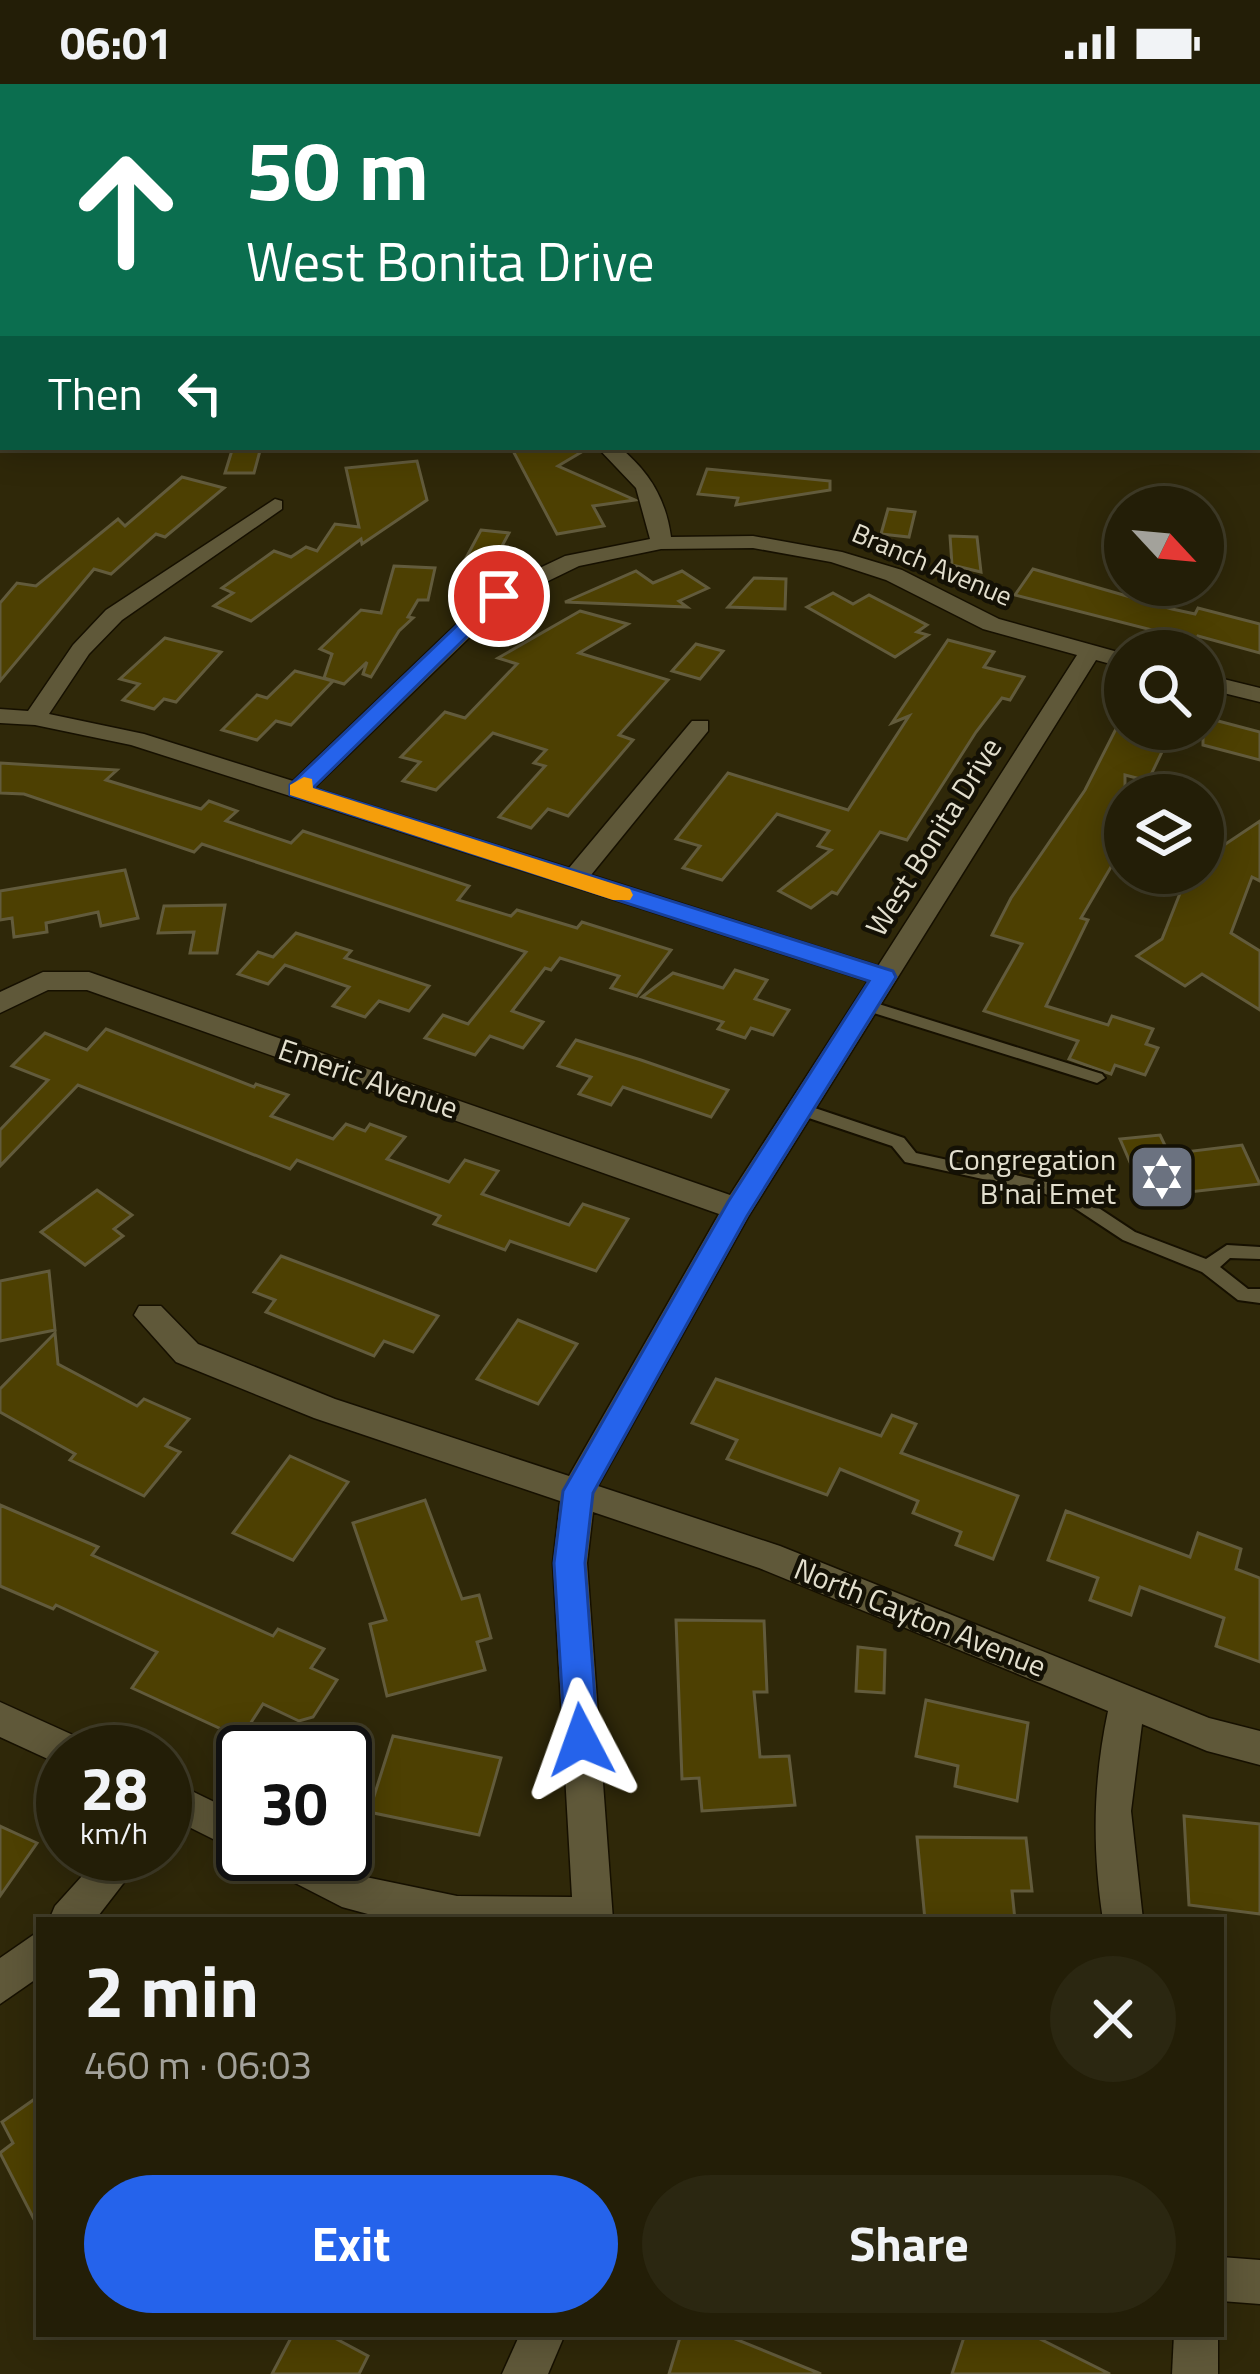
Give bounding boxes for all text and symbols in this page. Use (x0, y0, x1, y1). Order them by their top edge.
text: 06:01 (60, 8, 172, 76)
text: 50 m (246, 105, 429, 233)
icon: ahead (48, 132, 204, 288)
text: West Bonita Drive (246, 220, 655, 302)
text: Then (48, 359, 143, 427)
icon: left (167, 360, 233, 426)
north arrow (1104, 486, 1224, 606)
map controls (1104, 486, 1224, 894)
street label: Branch Avenue (846, 511, 1019, 616)
pin (448, 545, 550, 647)
icon: arrive (466, 563, 532, 629)
button: search (1104, 630, 1224, 750)
street label: West Bonita Drive (854, 728, 1013, 945)
button: layers (1104, 774, 1224, 894)
street label: Emeric Avenue (272, 1026, 464, 1130)
place label: Congregation B'nai Emet (948, 1136, 1116, 1216)
synagogue icon: Congregation B'nai Emet (1127, 1142, 1197, 1212)
street label: North Cayton Avenue (787, 1546, 1053, 1689)
position arrow (518, 1677, 644, 1803)
speed limit sign: 30 (216, 1725, 372, 1881)
text: 28 (80, 1742, 148, 1833)
text: km/h (80, 1810, 148, 1856)
text: 2 min (84, 1935, 259, 2045)
button: close (1050, 1956, 1176, 2082)
text: 460 m · 06:03 (84, 2035, 312, 2094)
button: Exit (84, 2175, 618, 2313)
button: Share (642, 2175, 1176, 2313)

